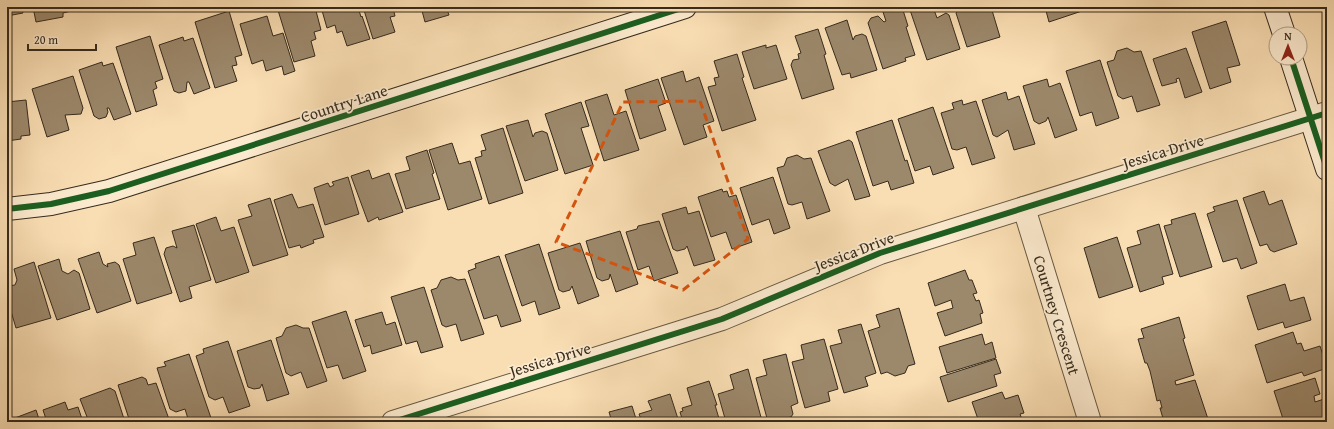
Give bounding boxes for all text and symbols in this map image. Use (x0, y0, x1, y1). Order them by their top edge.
scale bar (28, 26, 96, 52)
north arrow (1268, 26, 1308, 66)
text: N (1284, 28, 1292, 44)
text: 20 m (34, 31, 58, 48)
street label: Country Lane (297, 78, 391, 128)
street label: Jessica Drive (1117, 127, 1207, 175)
street label: Jessica Drive (809, 225, 897, 278)
street label: Courtney Crescent (1027, 252, 1087, 378)
street label: Jessica Drive (504, 335, 594, 383)

